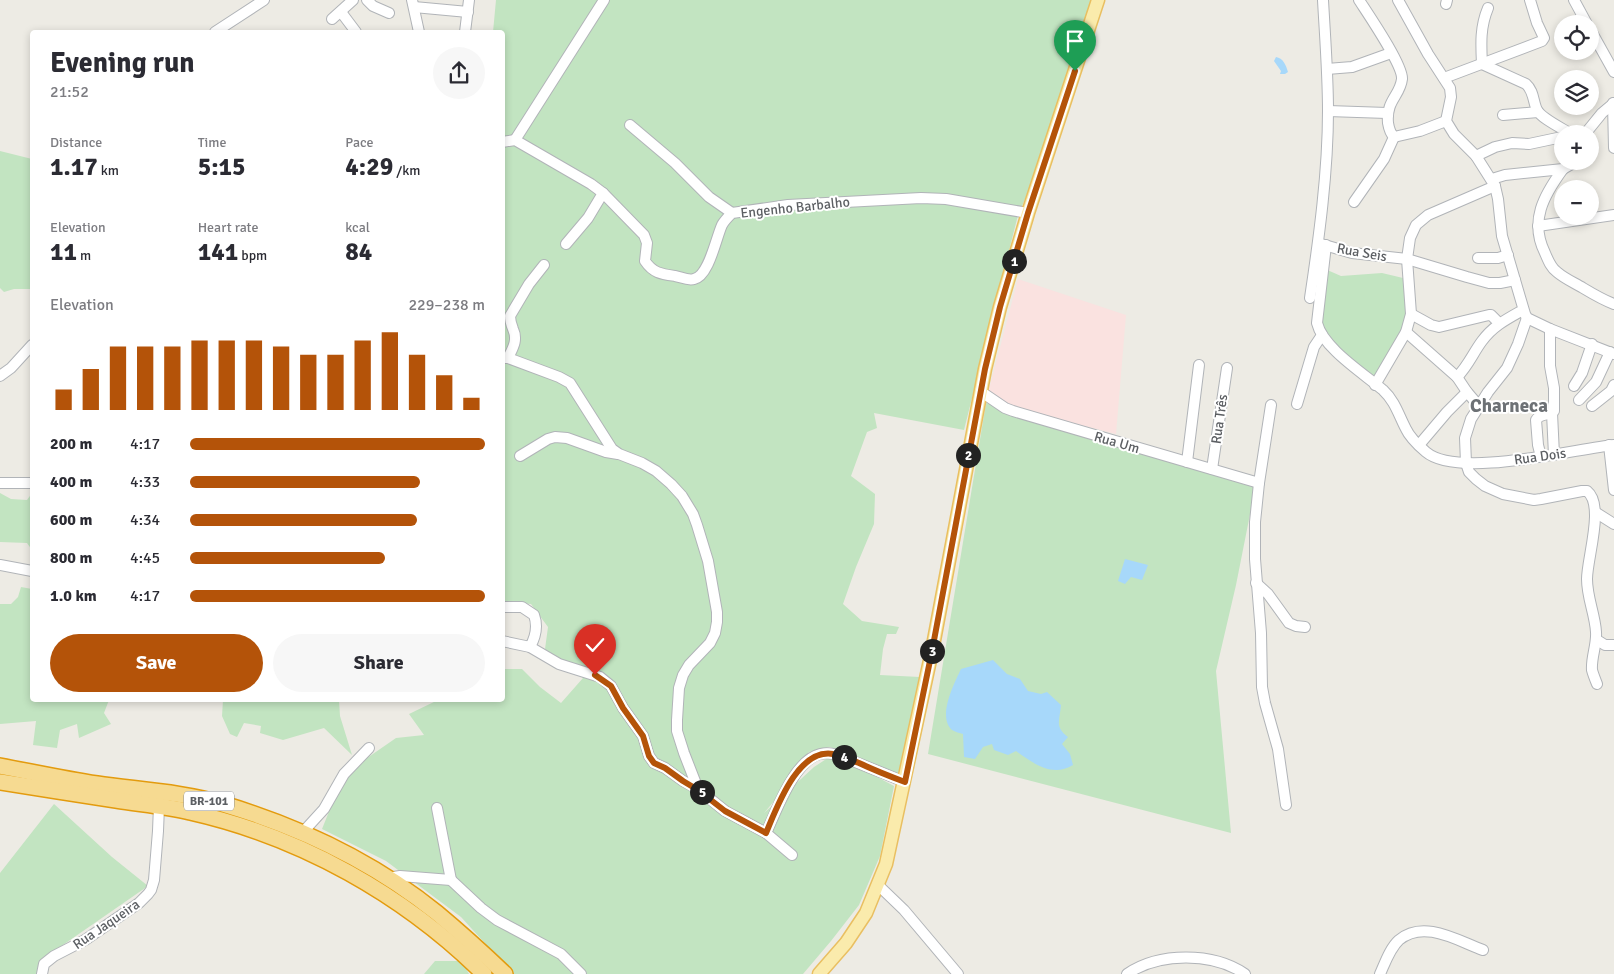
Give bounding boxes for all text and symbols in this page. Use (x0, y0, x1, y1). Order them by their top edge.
map controls (1554, 15, 1599, 225)
button: locate (1554, 15, 1599, 60)
pin (1054, 20, 1096, 71)
icon: arrive (1061, 27, 1089, 55)
text: Evening run (50, 46, 195, 80)
button: share (433, 47, 485, 99)
button: layers (1554, 70, 1599, 115)
text: 21:52 (50, 82, 89, 102)
button: + (1554, 125, 1599, 170)
text: Distance (50, 134, 102, 151)
text: Time (198, 134, 227, 151)
text: Pace (345, 134, 374, 151)
text: 1.17 (50, 151, 98, 182)
text: 5:15 (198, 151, 246, 182)
text: 4:29 (345, 151, 393, 182)
text: km (98, 162, 119, 179)
text: /km (393, 162, 420, 179)
button: − (1554, 180, 1599, 225)
street label: Engenho Barbalho (740, 193, 851, 222)
text: Elevation (50, 219, 106, 236)
text: Heart rate (198, 219, 258, 236)
text: kcal (345, 219, 370, 236)
text: 11 (50, 236, 77, 267)
text: 141 (198, 236, 238, 267)
text: 84 (345, 236, 372, 267)
street label: Rua Seis (1335, 240, 1388, 265)
text: m (77, 247, 91, 264)
text: bpm (238, 247, 267, 264)
pin: 1 (1002, 248, 1026, 274)
text: 1 (1011, 253, 1018, 270)
text: Elevation (50, 295, 114, 315)
text: 229–238 m (408, 295, 485, 315)
street label: Rua Três (1208, 393, 1231, 445)
district label: Charneca (1470, 394, 1548, 418)
street label: Rua Um (1092, 428, 1142, 457)
text: 200 m (50, 434, 92, 454)
text: 4:17 (130, 434, 160, 454)
pin: 2 (956, 442, 980, 468)
street label: Rua Dois (1513, 444, 1567, 469)
text: 2 (965, 447, 972, 464)
text: 400 m (50, 472, 92, 492)
text: 4:33 (130, 472, 160, 492)
text: 600 m (50, 510, 92, 530)
text: 4:34 (130, 510, 160, 530)
text: 800 m (50, 548, 92, 568)
text: 4:45 (130, 548, 160, 568)
text: 1.0 km (50, 586, 97, 606)
text: 4:17 (130, 586, 160, 606)
pin (574, 624, 616, 675)
icon: check (581, 631, 609, 659)
button: Save (50, 634, 263, 692)
button: Share (273, 634, 485, 692)
pin: 3 (920, 638, 944, 664)
text: 3 (929, 643, 936, 660)
pin: 4 (832, 744, 856, 770)
text: 4 (841, 749, 848, 766)
pin: 5 (690, 780, 714, 804)
text: 5 (699, 784, 706, 801)
road number: BR-101 (184, 791, 234, 810)
street label: Rua Jaqueira (70, 896, 143, 953)

